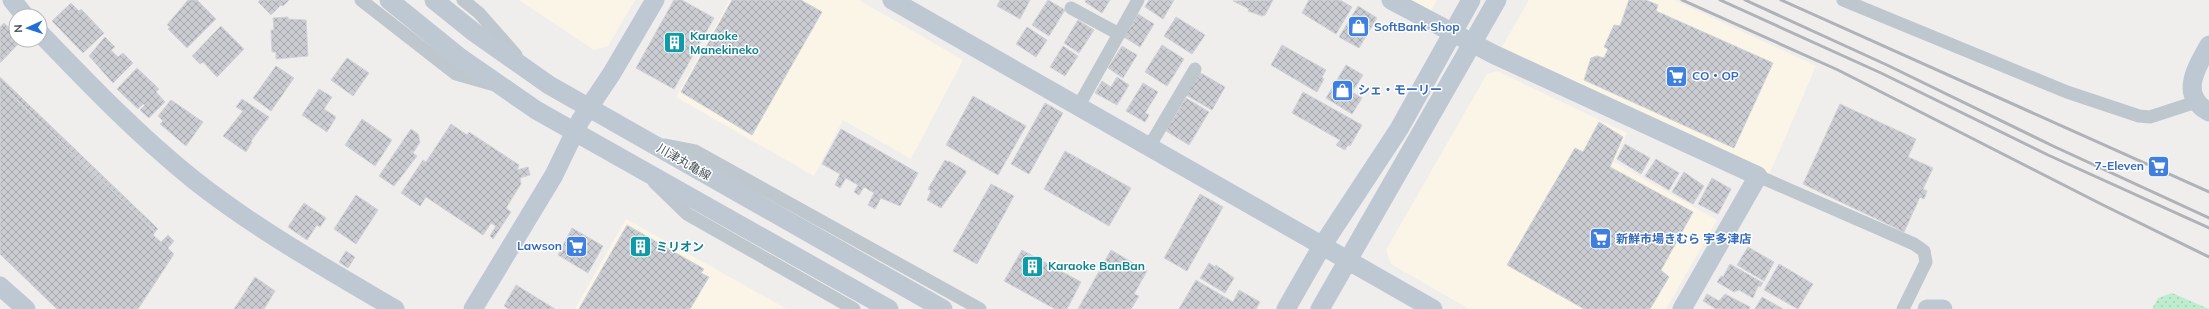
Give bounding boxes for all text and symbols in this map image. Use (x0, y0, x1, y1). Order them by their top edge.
north arrow (8, 8, 48, 48)
shop icon: SoftBank Shop (1345, 14, 1371, 40)
place label: SoftBank Shop (1374, 19, 1460, 34)
text: N (11, 24, 25, 33)
place label: Karaoke Manekineko (690, 28, 759, 57)
building icon: Karaoke Manekineko (662, 30, 688, 56)
supermarket icon: CO・OP (1663, 63, 1689, 89)
place label: CO・OP (1692, 68, 1739, 83)
shop icon: シェ・モーリー (1330, 77, 1356, 103)
place label: シェ・モーリー (1358, 82, 1442, 97)
street label: 川津丸亀線 (655, 140, 714, 183)
supermarket icon: 7-Eleven (2146, 153, 2172, 179)
place label: 7-Eleven (2095, 158, 2144, 173)
supermarket icon: 新鮮市場きむら 宇多津店 (1587, 226, 1613, 252)
place label: 新鮮市場きむら 宇多津店 (1616, 231, 1751, 246)
supermarket icon: Lawson (564, 233, 590, 259)
building icon: ミリオン (627, 234, 653, 260)
place label: Lawson (517, 238, 562, 253)
place label: ミリオン (656, 239, 704, 254)
building icon: Karaoke BanBan (1019, 253, 1045, 279)
place label: Karaoke BanBan (1048, 258, 1145, 273)

